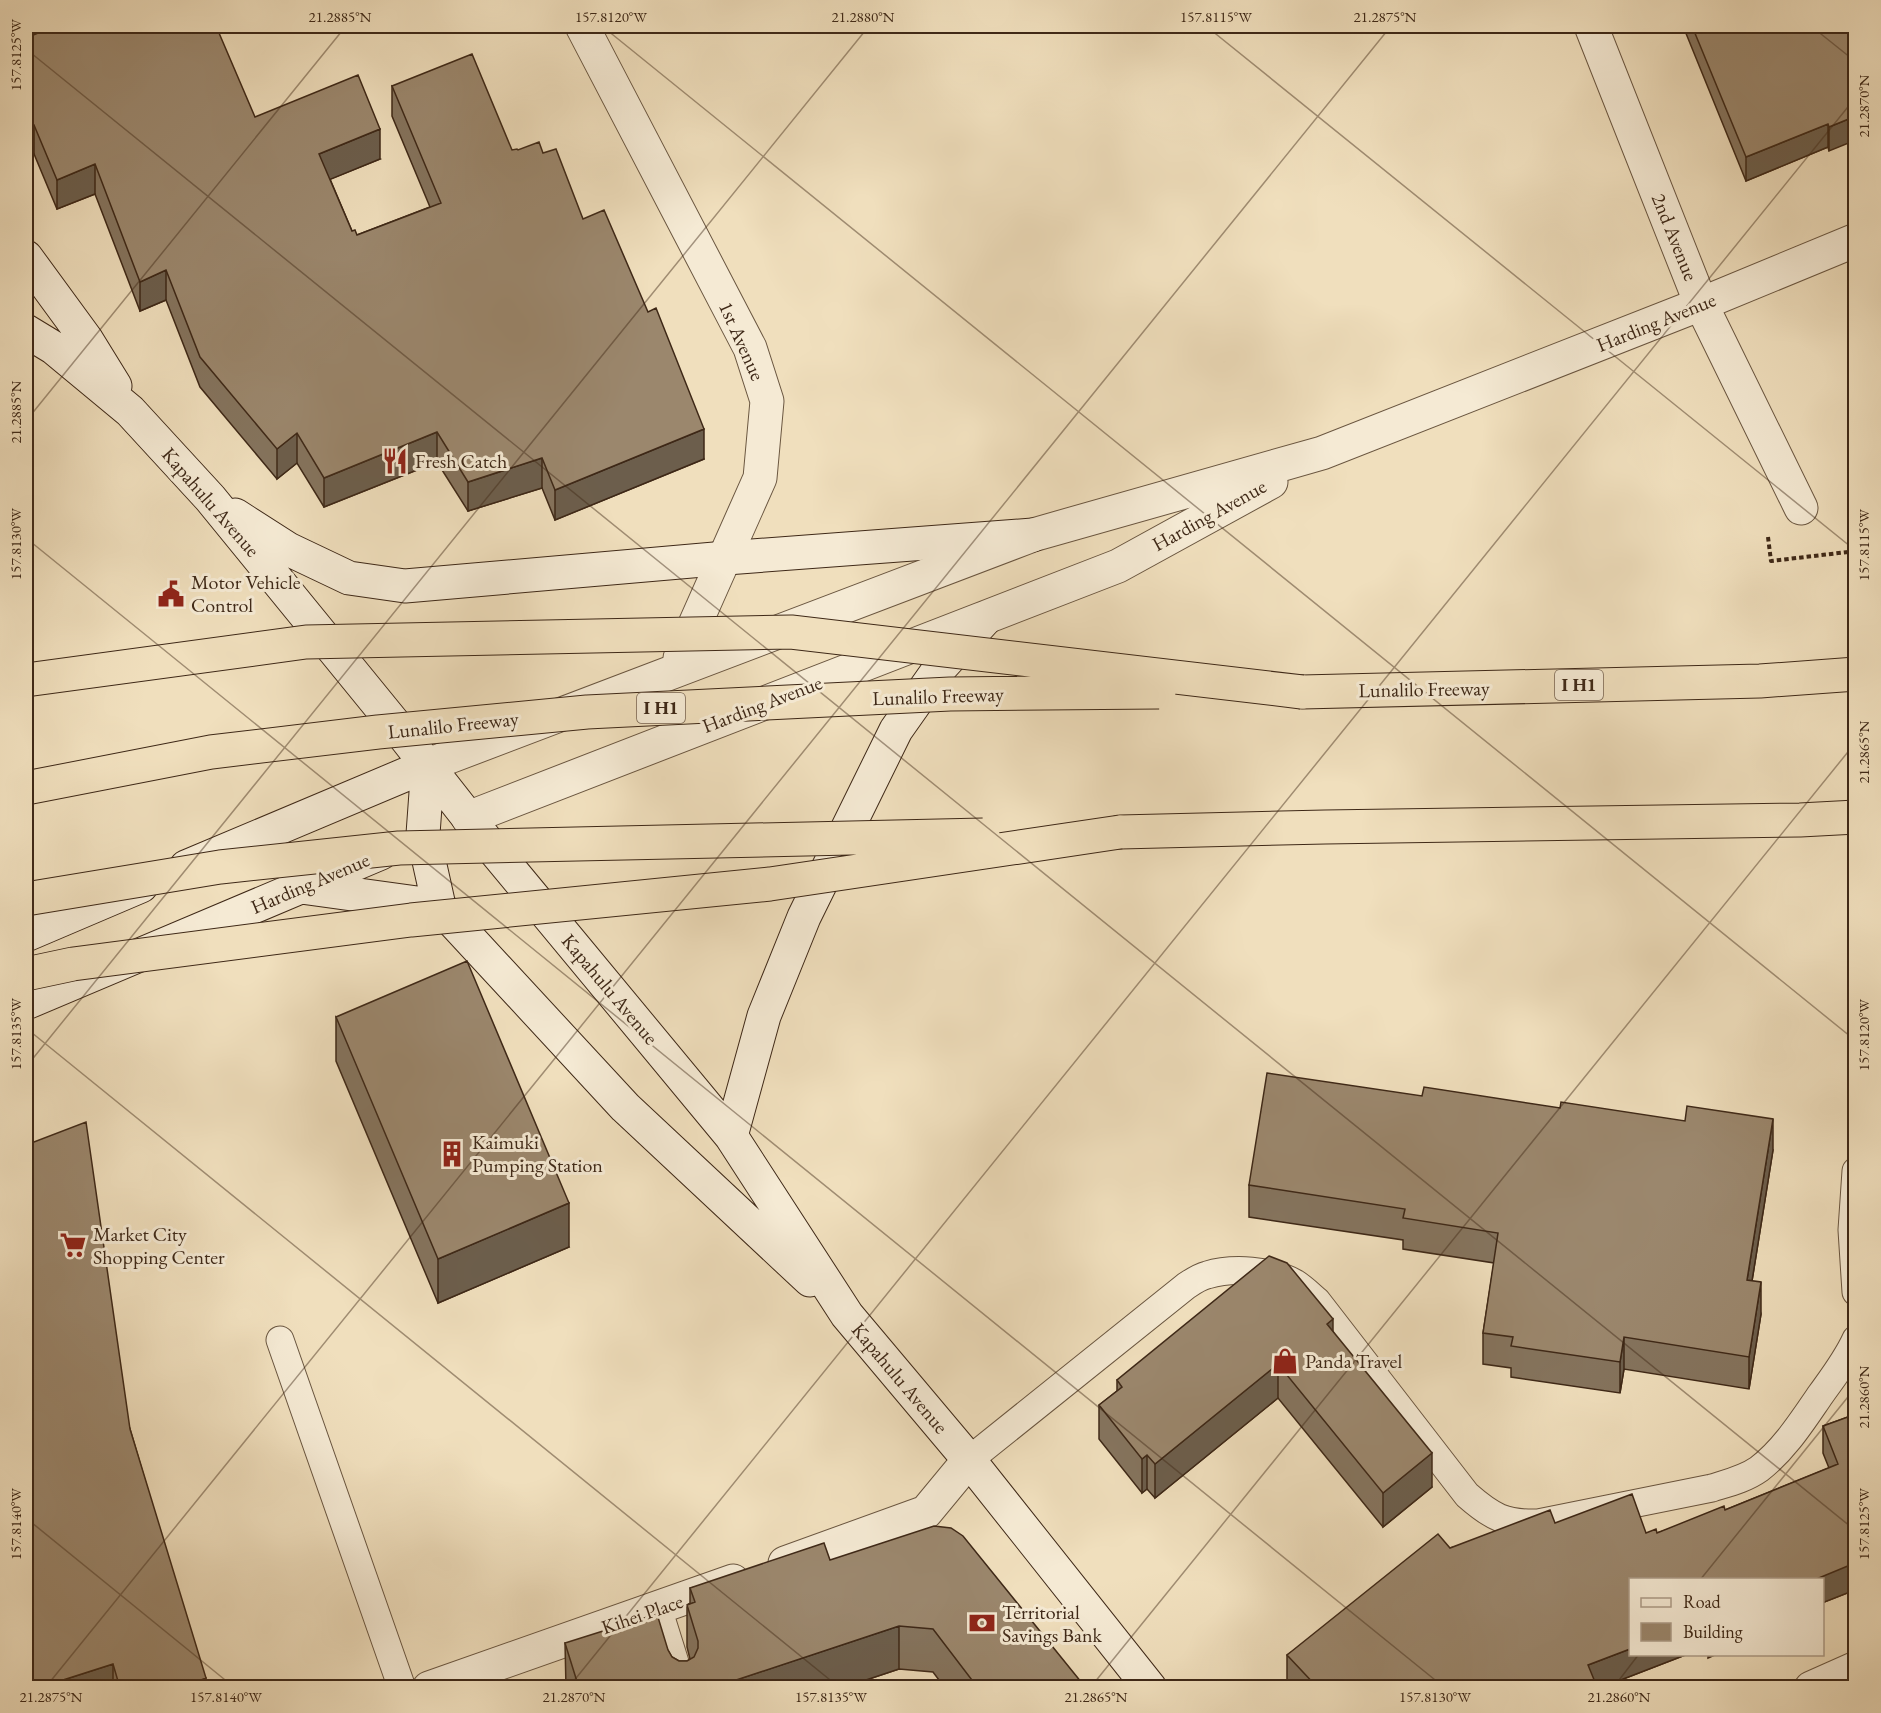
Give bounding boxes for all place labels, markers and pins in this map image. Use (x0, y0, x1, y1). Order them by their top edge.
restaurant icon: Fresh Catch (380, 446, 410, 476)
place label: Fresh Catch (415, 448, 507, 474)
place label: Motor Vehicle Control (191, 569, 301, 618)
public building icon: Motor Vehicle Control (156, 579, 186, 609)
place label: Kaimuki Pumping Station (472, 1129, 603, 1178)
building icon: Kaimuki Pumping Station (437, 1139, 467, 1169)
place label: Market City Shopping Center (93, 1221, 225, 1270)
supermarket icon: Market City Shopping Center (58, 1230, 88, 1260)
shop icon: Panda Travel (1270, 1346, 1300, 1376)
place label: Panda Travel (1305, 1348, 1402, 1374)
place label: Territorial Savings Bank (1002, 1599, 1103, 1648)
bank icon: Territorial Savings Bank (967, 1608, 997, 1638)

